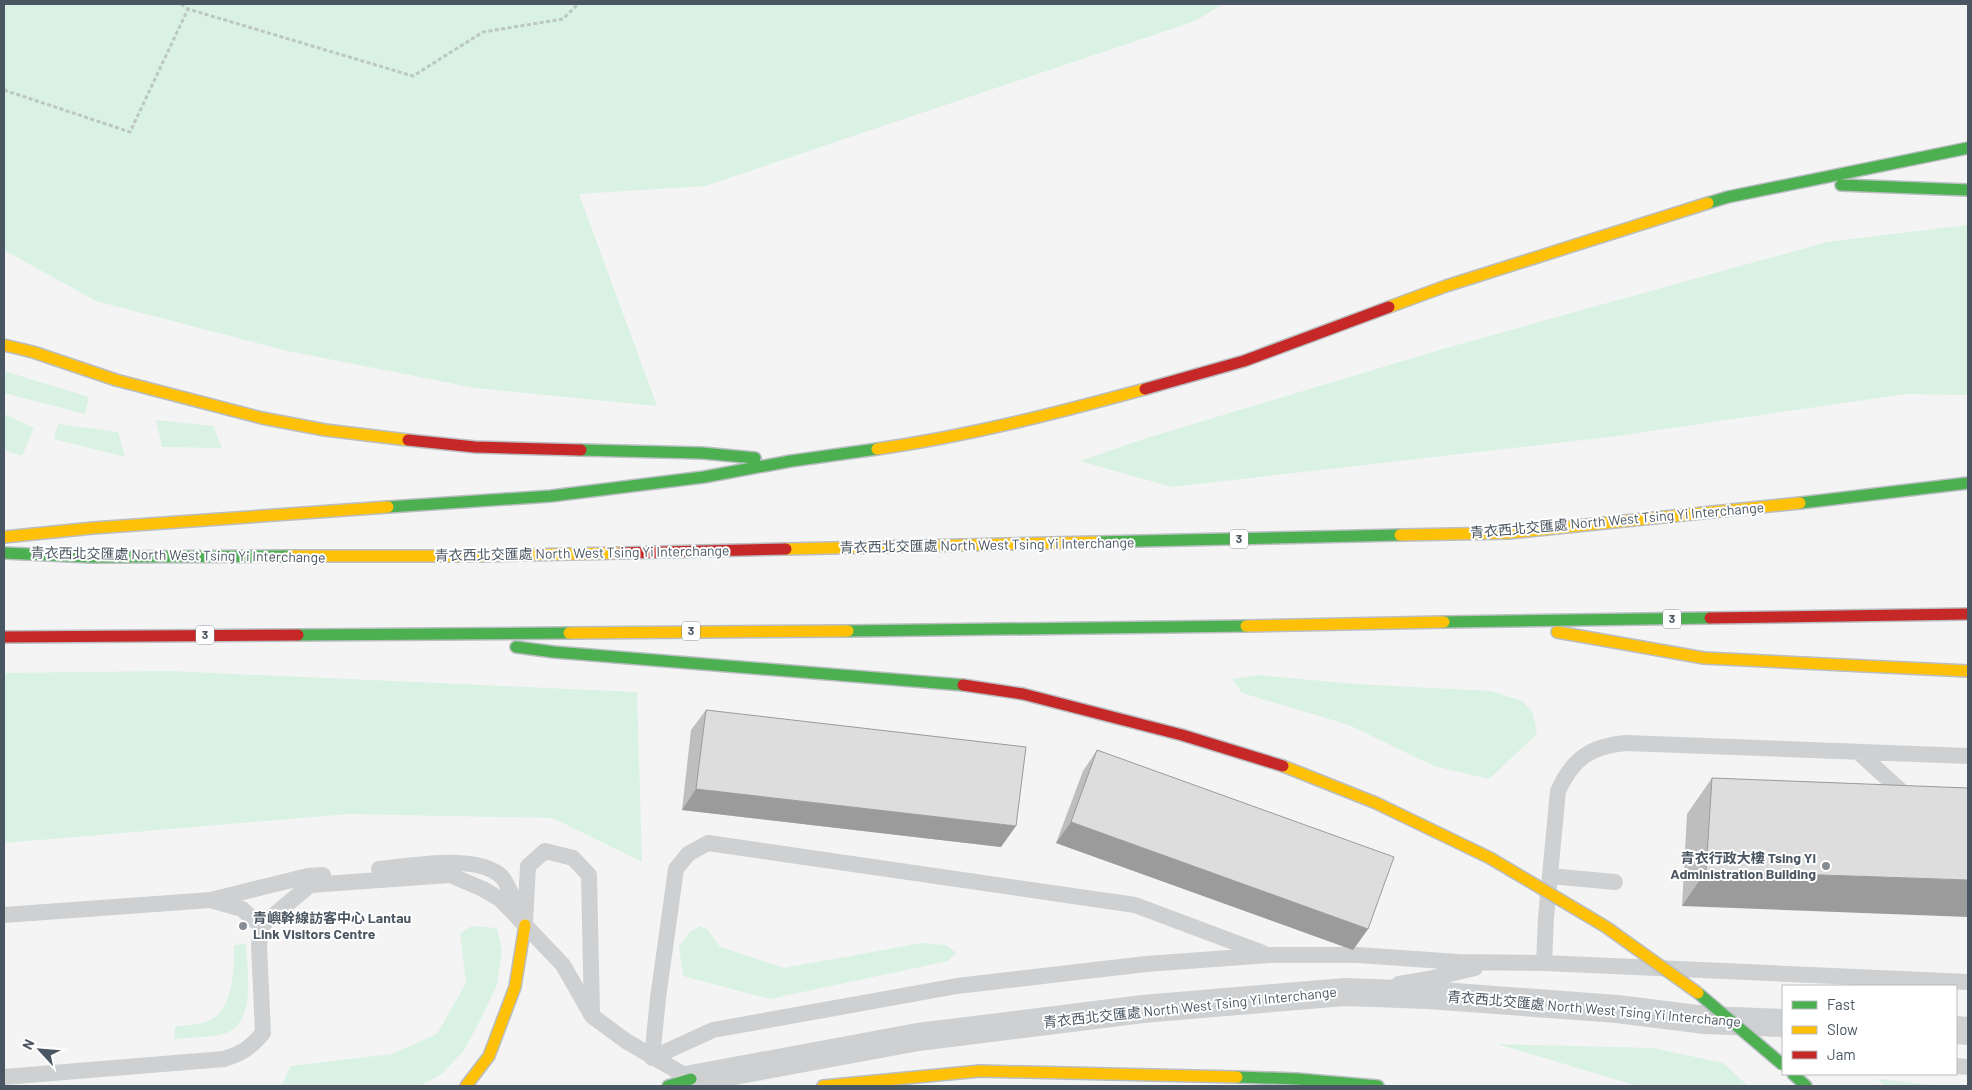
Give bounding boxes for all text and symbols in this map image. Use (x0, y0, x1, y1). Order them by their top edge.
street label: 青衣西北交匯處 North West Tsing Yi Interchange (1469, 498, 1765, 541)
road number: 3 (1230, 530, 1248, 548)
street label: 青衣西北交匯處 North West Tsing Yi Interchange (839, 533, 1135, 556)
street label: 青衣西北交匯處 North West Tsing Yi Interchange (434, 541, 730, 564)
street label: 青衣西北交匯處 North West Tsing Yi Interchange (30, 543, 326, 566)
road number: 3 (1663, 610, 1681, 628)
road number: 3 (682, 622, 700, 640)
road number: 3 (196, 626, 214, 644)
place label: 青衣行政大樓 Tsing Yi Administration Building (1670, 849, 1816, 882)
marker: 青衣行政大樓 Tsing Yi Administration Building (1820, 860, 1832, 872)
place label: 青嶼幹線訪客中心 Lantau Link Visitors Centre (253, 909, 411, 942)
marker: 青嶼幹線訪客中心 Lantau Link Visitors Centre (237, 920, 249, 932)
street label: 青衣西北交匯處 North West Tsing Yi Interchange (1042, 983, 1337, 1030)
legend (1782, 985, 1957, 1075)
street label: 青衣西北交匯處 North West Tsing Yi Interchange (1446, 987, 1742, 1030)
text: Fast (1827, 995, 1855, 1013)
text: Slow (1827, 1020, 1858, 1038)
north arrow (15, 1025, 65, 1075)
text: N (18, 1036, 38, 1052)
text: Jam (1827, 1045, 1856, 1063)

